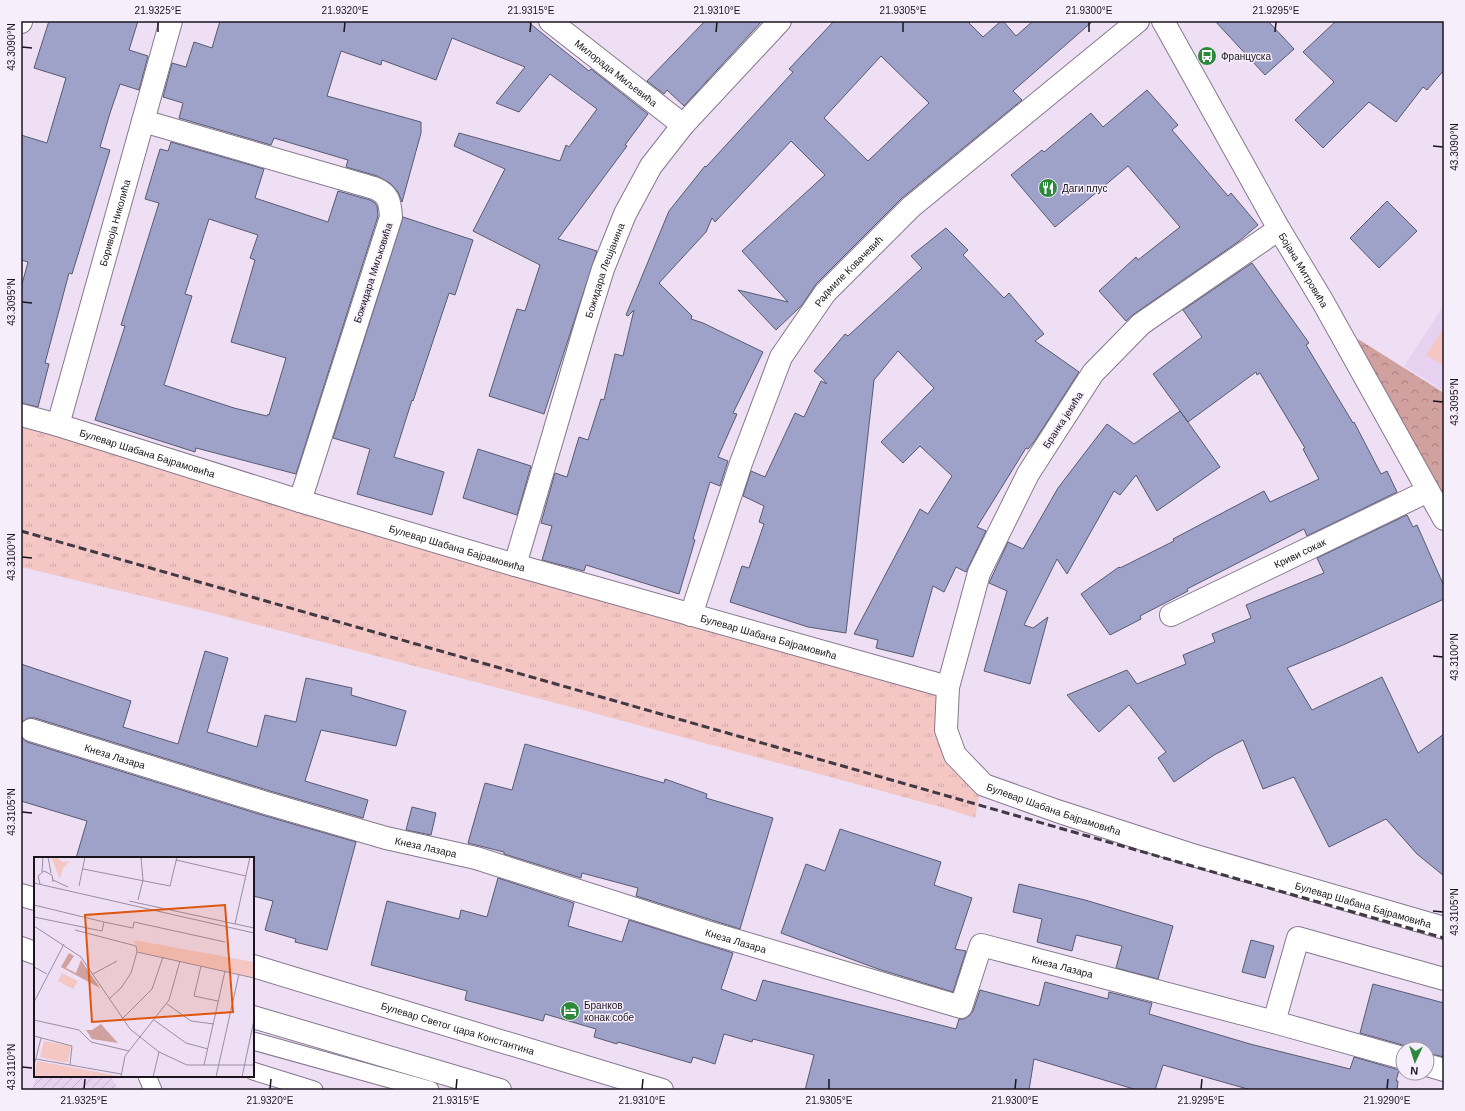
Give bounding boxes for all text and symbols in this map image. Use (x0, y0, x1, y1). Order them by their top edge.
text: 21.9325°E (135, 5, 182, 16)
text: 21.9320°E (322, 5, 369, 16)
text: 21.9315°E (508, 5, 555, 16)
text: 21.9310°E (694, 5, 741, 16)
text: 21.9305°E (880, 5, 927, 16)
text: 21.9300°E (1066, 5, 1113, 16)
text: 21.9295°E (1253, 5, 1300, 16)
text: 43.3090°N (6, 23, 17, 71)
street label: Милорада Миљевића (573, 37, 660, 109)
bus stop icon: Француска (1196, 45, 1218, 67)
place label: Француска (1221, 51, 1271, 62)
text: 43.3090°N (1449, 123, 1460, 171)
restaurant icon: Даги плус (1037, 177, 1059, 199)
street label: Боривоја Николића (97, 178, 132, 268)
place label: Даги плус (1062, 183, 1107, 194)
street label: Божидара Миљковића (352, 221, 395, 324)
street label: Божидара Лешјанина (583, 221, 627, 319)
street label: Бојана Митровића (1277, 231, 1331, 310)
street label: Радмиле Ковачевић (812, 233, 885, 308)
text: 43.3095°N (6, 278, 17, 326)
text: 43.3095°N (1449, 378, 1460, 426)
street label: Бранка јекића (1041, 389, 1086, 450)
street label: Булевар Шабана Бајрамовића (78, 427, 217, 480)
street label: Булевар Шабана Бајрамовића (388, 522, 527, 573)
text: 43.3100°N (6, 533, 17, 581)
street label: Криви сокак (1272, 535, 1328, 570)
street label: Булевар Шабана Бајрамовића (699, 612, 839, 661)
text: 43.3100°N (1449, 633, 1460, 681)
street label: Кнеза Лазара (83, 742, 147, 771)
street label: Булевар Шабана Бајрамовића (985, 781, 1123, 837)
text: 43.3105°N (6, 788, 17, 836)
street label: Кнеза Лазара (394, 835, 458, 859)
inset map (34, 857, 254, 1077)
street label: Булевар Шабана Бајрамовића (1294, 880, 1433, 930)
text: 43.3105°N (1449, 888, 1460, 936)
street label: Кнеза Лазара (704, 926, 768, 955)
street label: Кнеза Лазара (1031, 953, 1095, 980)
street label: Булевар Светог цара Константина (380, 1000, 536, 1057)
hotel icon: Бранков конак собе (559, 1000, 581, 1022)
place label: Бранков конак собе (584, 1000, 635, 1023)
north arrow (1395, 1041, 1435, 1081)
text: 43.3110°N (6, 1044, 17, 1090)
text: N (1410, 1065, 1419, 1077)
text: 21.9325°E (61, 1095, 108, 1106)
text: 21.9320°E (247, 1095, 294, 1106)
text: 21.9315°E (433, 1095, 480, 1106)
text: 21.9310°E (619, 1095, 666, 1106)
text: 21.9305°E (806, 1095, 853, 1106)
text: 21.9300°E (992, 1095, 1039, 1106)
text: 21.9295°E (1178, 1095, 1225, 1106)
text: 21.9290°E (1364, 1095, 1411, 1106)

